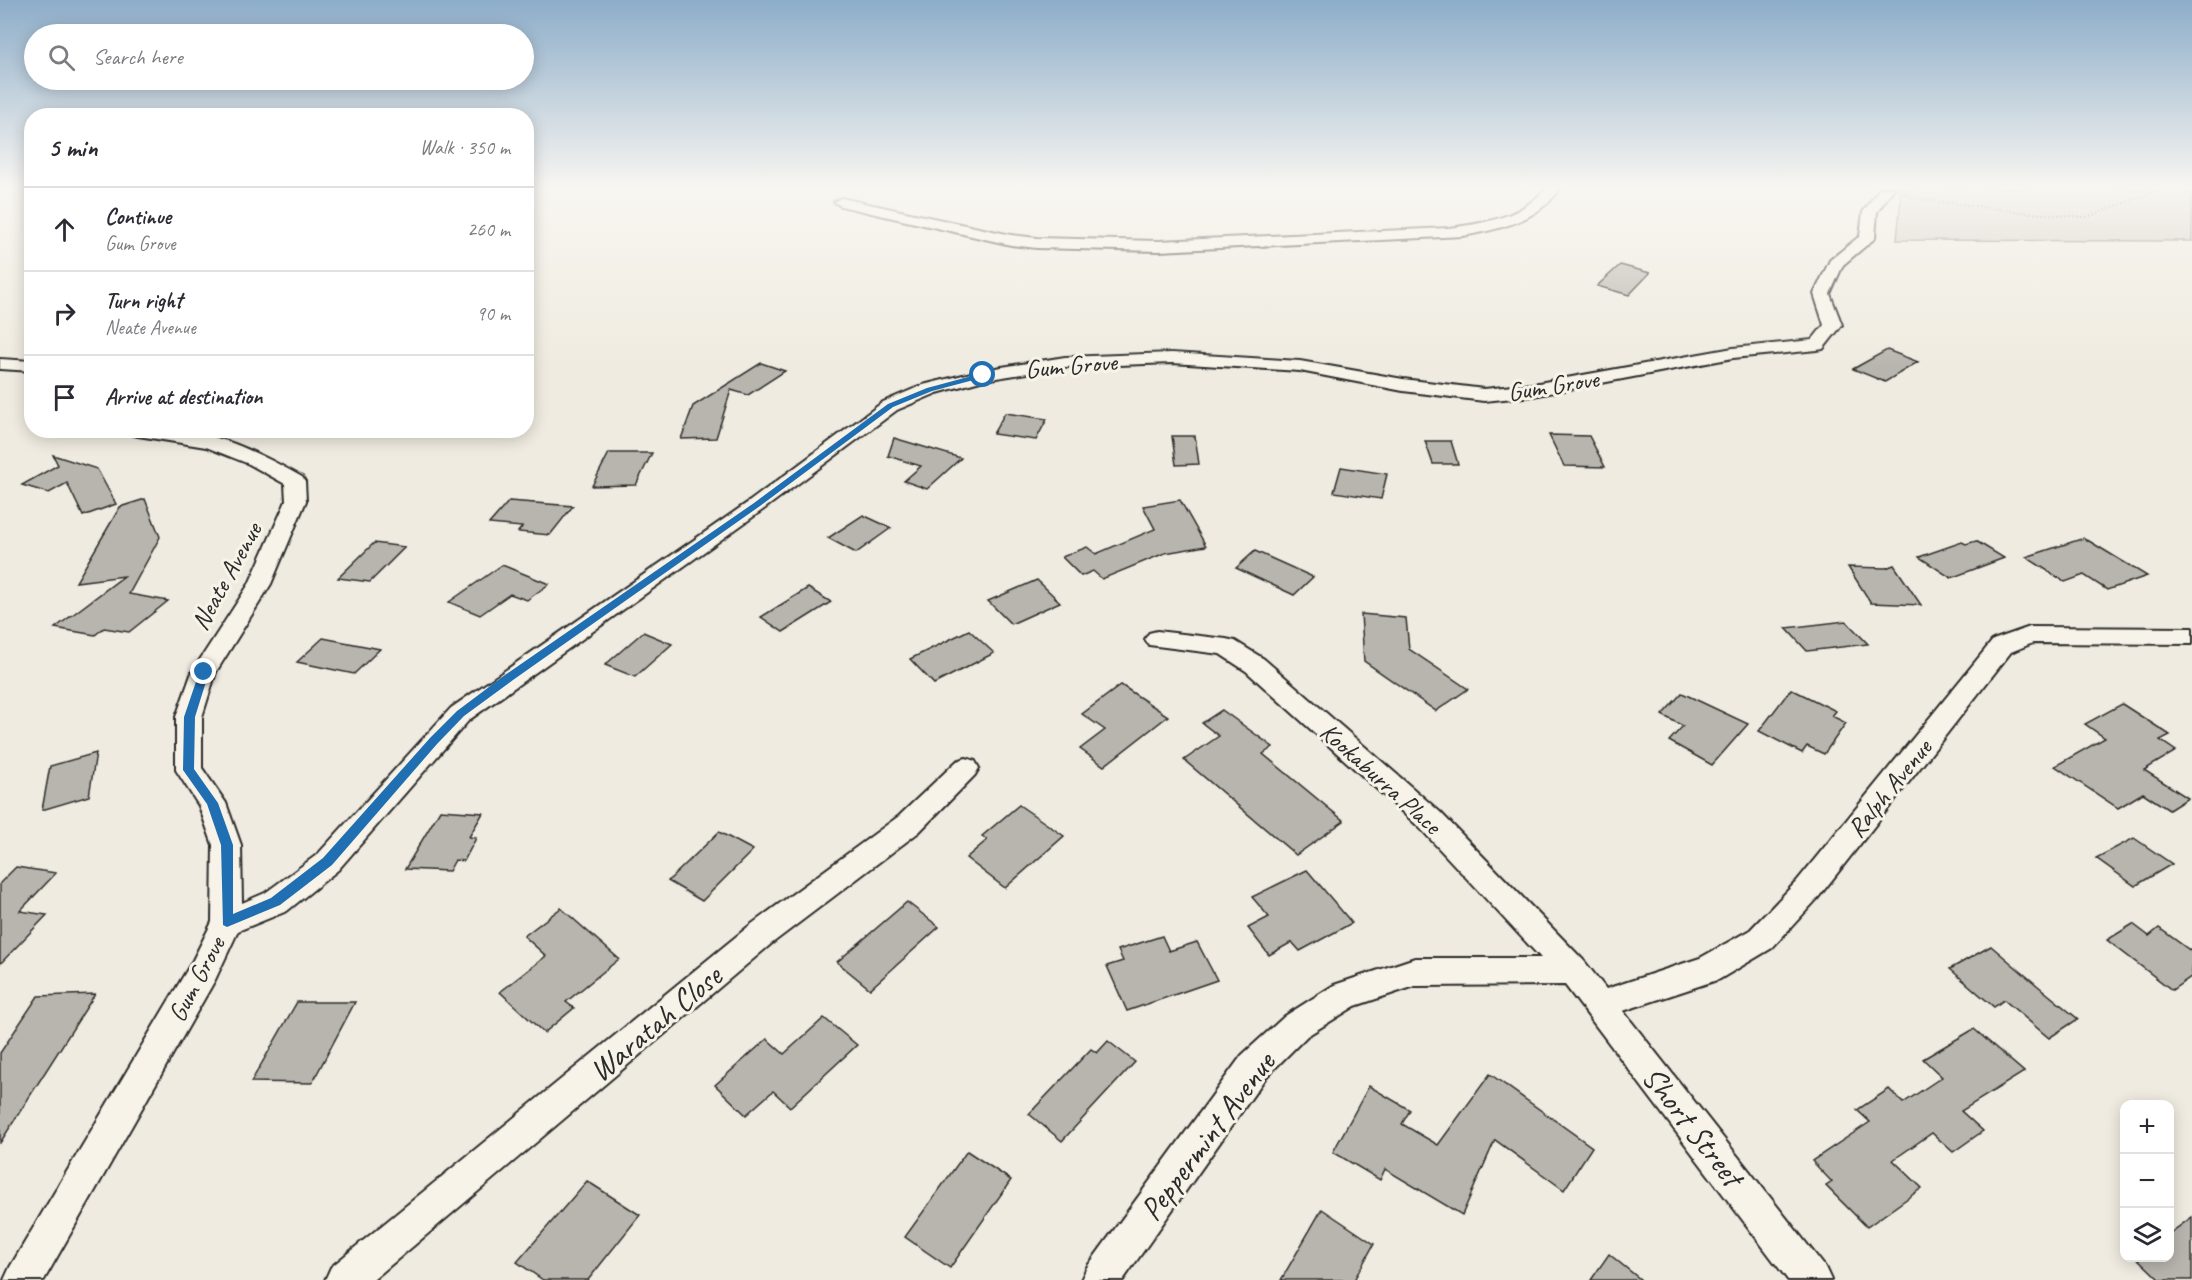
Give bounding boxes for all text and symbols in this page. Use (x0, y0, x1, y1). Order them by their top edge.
search box (24, 24, 534, 90)
icon: search (45, 41, 78, 74)
text: Search here (93, 43, 183, 71)
text: 5 min (48, 131, 97, 164)
text: Walk · 350 m (420, 135, 510, 160)
text: Continue (105, 203, 171, 231)
icon: ahead (48, 213, 81, 246)
text: 260 m (467, 217, 510, 242)
text: Gum Grove (105, 231, 176, 256)
text: Turn right (105, 287, 182, 315)
icon: right (48, 297, 81, 330)
text: 90 m (476, 301, 510, 326)
text: Neate Avenue (105, 315, 196, 340)
street label: Gum Grove (1024, 345, 1120, 386)
route start (969, 361, 995, 387)
street label: Gum Grove (1505, 362, 1602, 409)
icon: arrive (48, 381, 81, 414)
text: Arrive at destination (105, 383, 262, 411)
street label: Neate Avenue (183, 515, 270, 636)
route end (190, 658, 216, 684)
street label: Kookaburra Place (1313, 715, 1450, 843)
street label: Ralph Avenue (1840, 731, 1940, 844)
street label: Gum Grove (160, 930, 233, 1027)
street label: Waratah Close (581, 954, 732, 1091)
street label: Peppermint Avenue (1131, 1042, 1286, 1229)
street label: Short Street (1633, 1058, 1755, 1198)
map controls (2120, 1100, 2174, 1262)
button: + (2120, 1100, 2174, 1154)
button: − (2120, 1154, 2174, 1208)
button: layers (2120, 1208, 2174, 1262)

